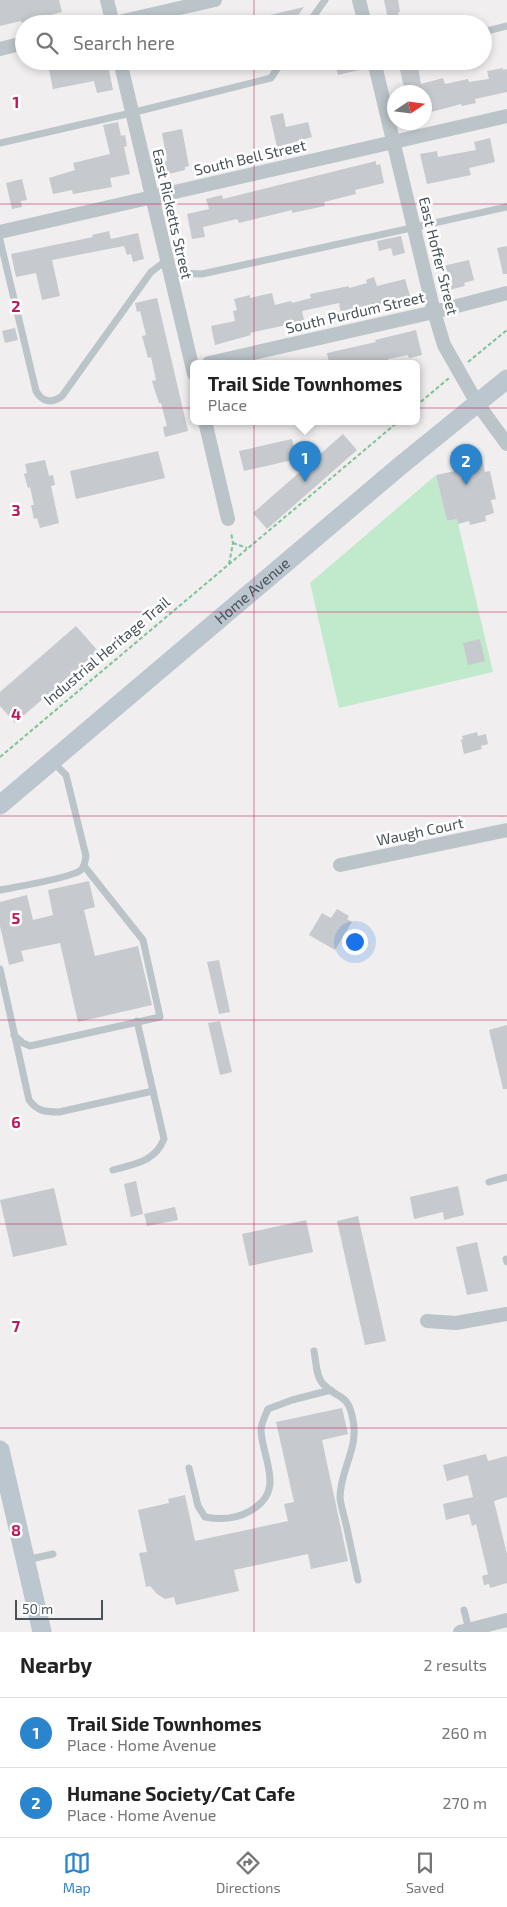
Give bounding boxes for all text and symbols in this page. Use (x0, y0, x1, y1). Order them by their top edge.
search box (15, 15, 492, 70)
icon: search (33, 29, 61, 57)
text: Search here (73, 31, 175, 54)
north arrow (387, 85, 432, 130)
text: 1 (13, 92, 19, 111)
street label: South Bell Street (192, 135, 308, 179)
street label: East Ricketts Street (149, 147, 197, 281)
street label: East Hoffer Street (416, 195, 462, 317)
street label: South Purdum Street (284, 287, 426, 337)
text: 2 (11, 296, 21, 315)
popup (190, 360, 420, 425)
text: Trail Side Townhomes (208, 372, 402, 395)
text: Place (208, 395, 247, 414)
pin: 1 (289, 441, 321, 482)
pin: 2 (450, 444, 482, 485)
text: 3 (11, 500, 21, 519)
street label: Home Avenue (211, 553, 293, 627)
street label: Industrial Heritage Trail (40, 592, 174, 708)
text: 4 (11, 704, 21, 723)
street label: Waugh Court (375, 813, 465, 849)
text: 5 (12, 908, 21, 927)
your location (342, 929, 368, 955)
text: 6 (11, 1112, 21, 1131)
text: 7 (12, 1316, 21, 1335)
text: 8 (11, 1520, 21, 1539)
scale bar (15, 1597, 102, 1620)
text: 50 m (22, 1600, 53, 1617)
text: Nearby (20, 1652, 92, 1677)
text: 2 results (424, 1655, 487, 1674)
text: Trail Side Townhomes (67, 1712, 262, 1735)
text: 1 (33, 1723, 39, 1742)
text: 260 m (442, 1723, 487, 1742)
text: Place · Home Avenue (67, 1735, 216, 1754)
text: Humane Society/Cat Cafe (67, 1782, 295, 1805)
text: 2 (31, 1793, 41, 1812)
text: 270 m (443, 1793, 487, 1812)
text: Place · Home Avenue (67, 1805, 216, 1824)
tab: Map (63, 1849, 91, 1896)
tab: Directions (216, 1849, 281, 1896)
tab: Saved (406, 1849, 444, 1896)

